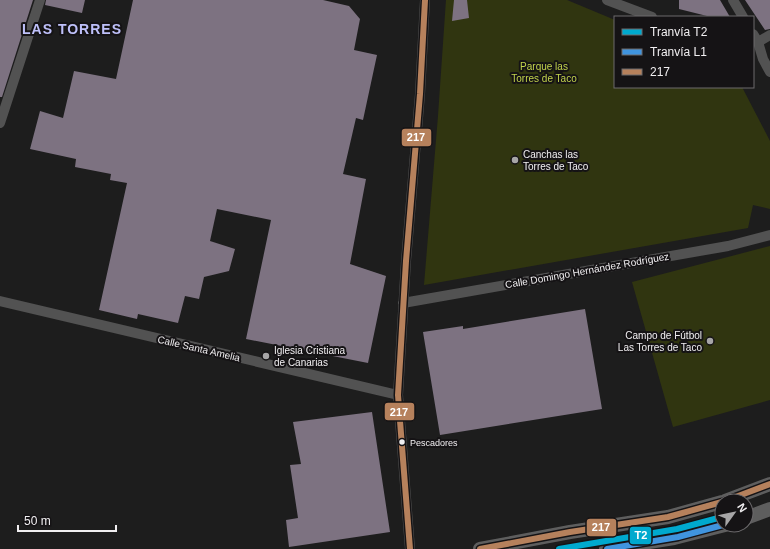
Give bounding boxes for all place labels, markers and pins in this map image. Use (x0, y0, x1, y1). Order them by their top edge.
place label: Canchas las Torres de Taco (523, 149, 589, 172)
marker: Canchas las Torres de Taco (510, 155, 520, 165)
place label: Campo de Fútbol Las Torres de Taco (618, 330, 702, 353)
marker: Campo de Fútbol Las Torres de Taco (705, 336, 715, 346)
place label: Iglesia Cristiana de Canarias (274, 345, 346, 368)
marker: Iglesia Cristiana de Canarias (261, 351, 271, 361)
marker: Pescadores (397, 437, 407, 447)
place label: Pescadores (410, 438, 458, 448)

